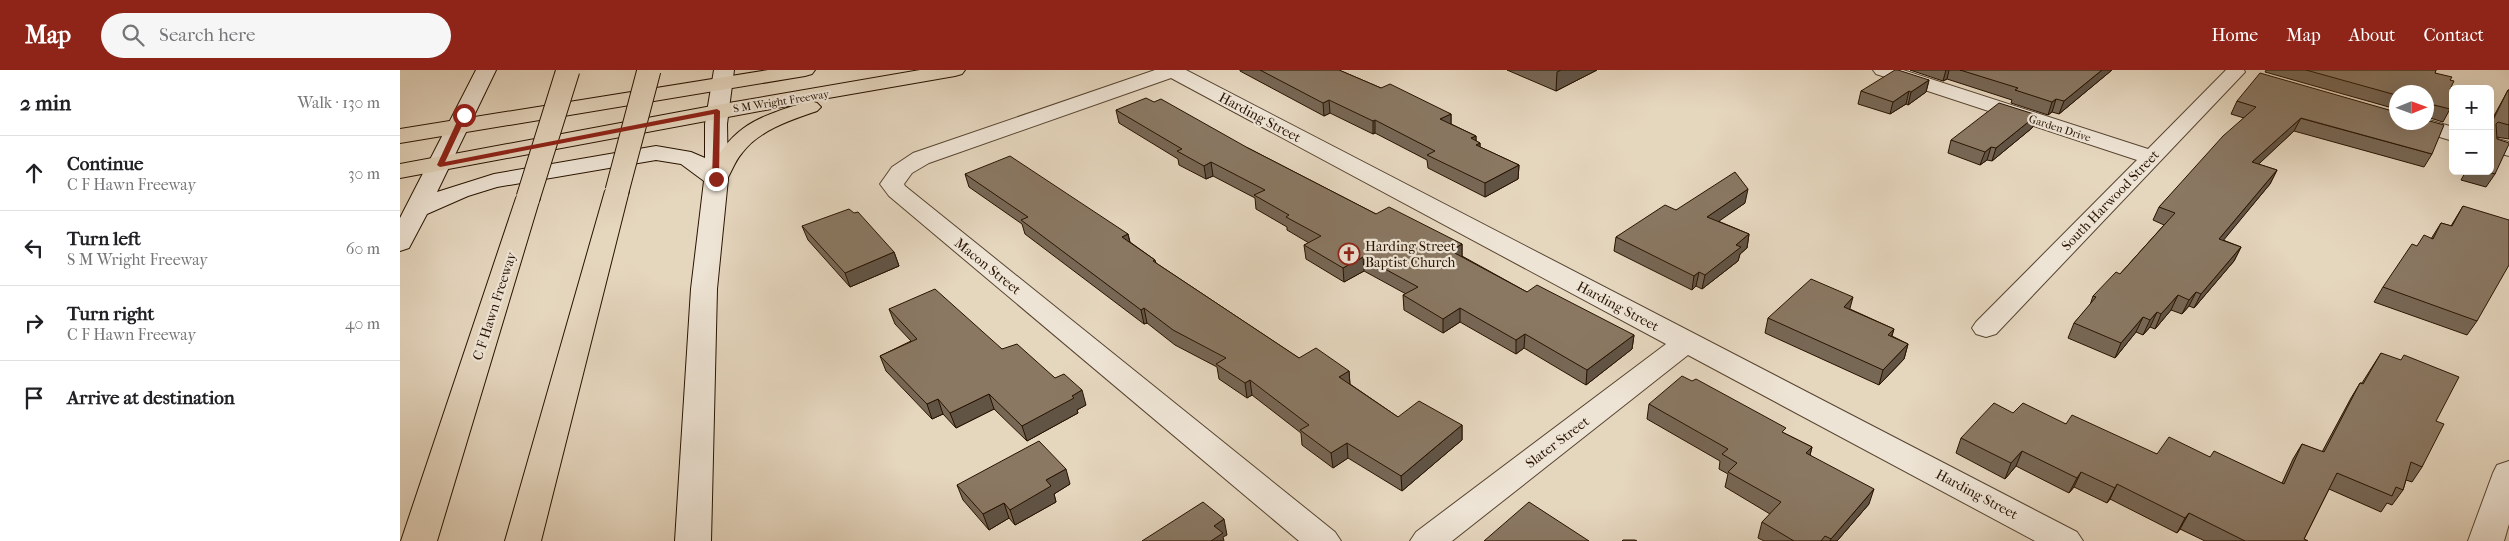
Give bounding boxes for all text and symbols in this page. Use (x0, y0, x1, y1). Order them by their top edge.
search box (101, 13, 451, 58)
text: Map (25, 21, 71, 49)
icon: search (119, 21, 147, 49)
text: Search here (159, 24, 255, 46)
text: Home (2211, 25, 2258, 46)
text: Map (2286, 25, 2321, 46)
text: About (2349, 25, 2395, 46)
text: Contact (2423, 25, 2484, 46)
north arrow (2389, 85, 2434, 130)
map controls (2449, 85, 2494, 175)
button: + (2449, 85, 2494, 130)
street label: S M Wright Freeway (732, 87, 831, 115)
street label: Harding Street (1216, 89, 1304, 146)
text: 2 min (20, 91, 71, 115)
text: Walk · 130 m (297, 93, 380, 112)
route start (453, 104, 476, 127)
street label: Garden Drive (2027, 112, 2093, 145)
button: − (2449, 130, 2494, 175)
street label: South Harwood Street (2058, 146, 2163, 254)
text: Continue (67, 153, 143, 175)
icon: ahead (20, 159, 48, 187)
text: 30 m (348, 164, 380, 183)
route end (705, 168, 728, 191)
text: C F Hawn Freeway (67, 175, 196, 194)
text: Turn left (67, 228, 141, 250)
icon: left (20, 234, 48, 262)
street label: Macon Street (951, 234, 1024, 298)
place label: Harding Street Baptist Church (1365, 238, 1456, 271)
text: 60 m (346, 239, 380, 258)
church icon: Harding Street Baptist Church (1337, 242, 1361, 266)
street label: C F Hawn Freeway (469, 249, 520, 362)
text: S M Wright Freeway (67, 250, 208, 269)
street label: Harding Street (1574, 278, 1662, 335)
text: Turn right (67, 303, 154, 325)
icon: right (20, 309, 48, 337)
text: 40 m (345, 314, 380, 333)
text: C F Hawn Freeway (67, 325, 196, 344)
icon: arrive (20, 384, 48, 412)
text: Arrive at destination (67, 387, 235, 409)
street label: Slater Street (1522, 413, 1593, 472)
street label: Harding Street (1933, 466, 2021, 523)

